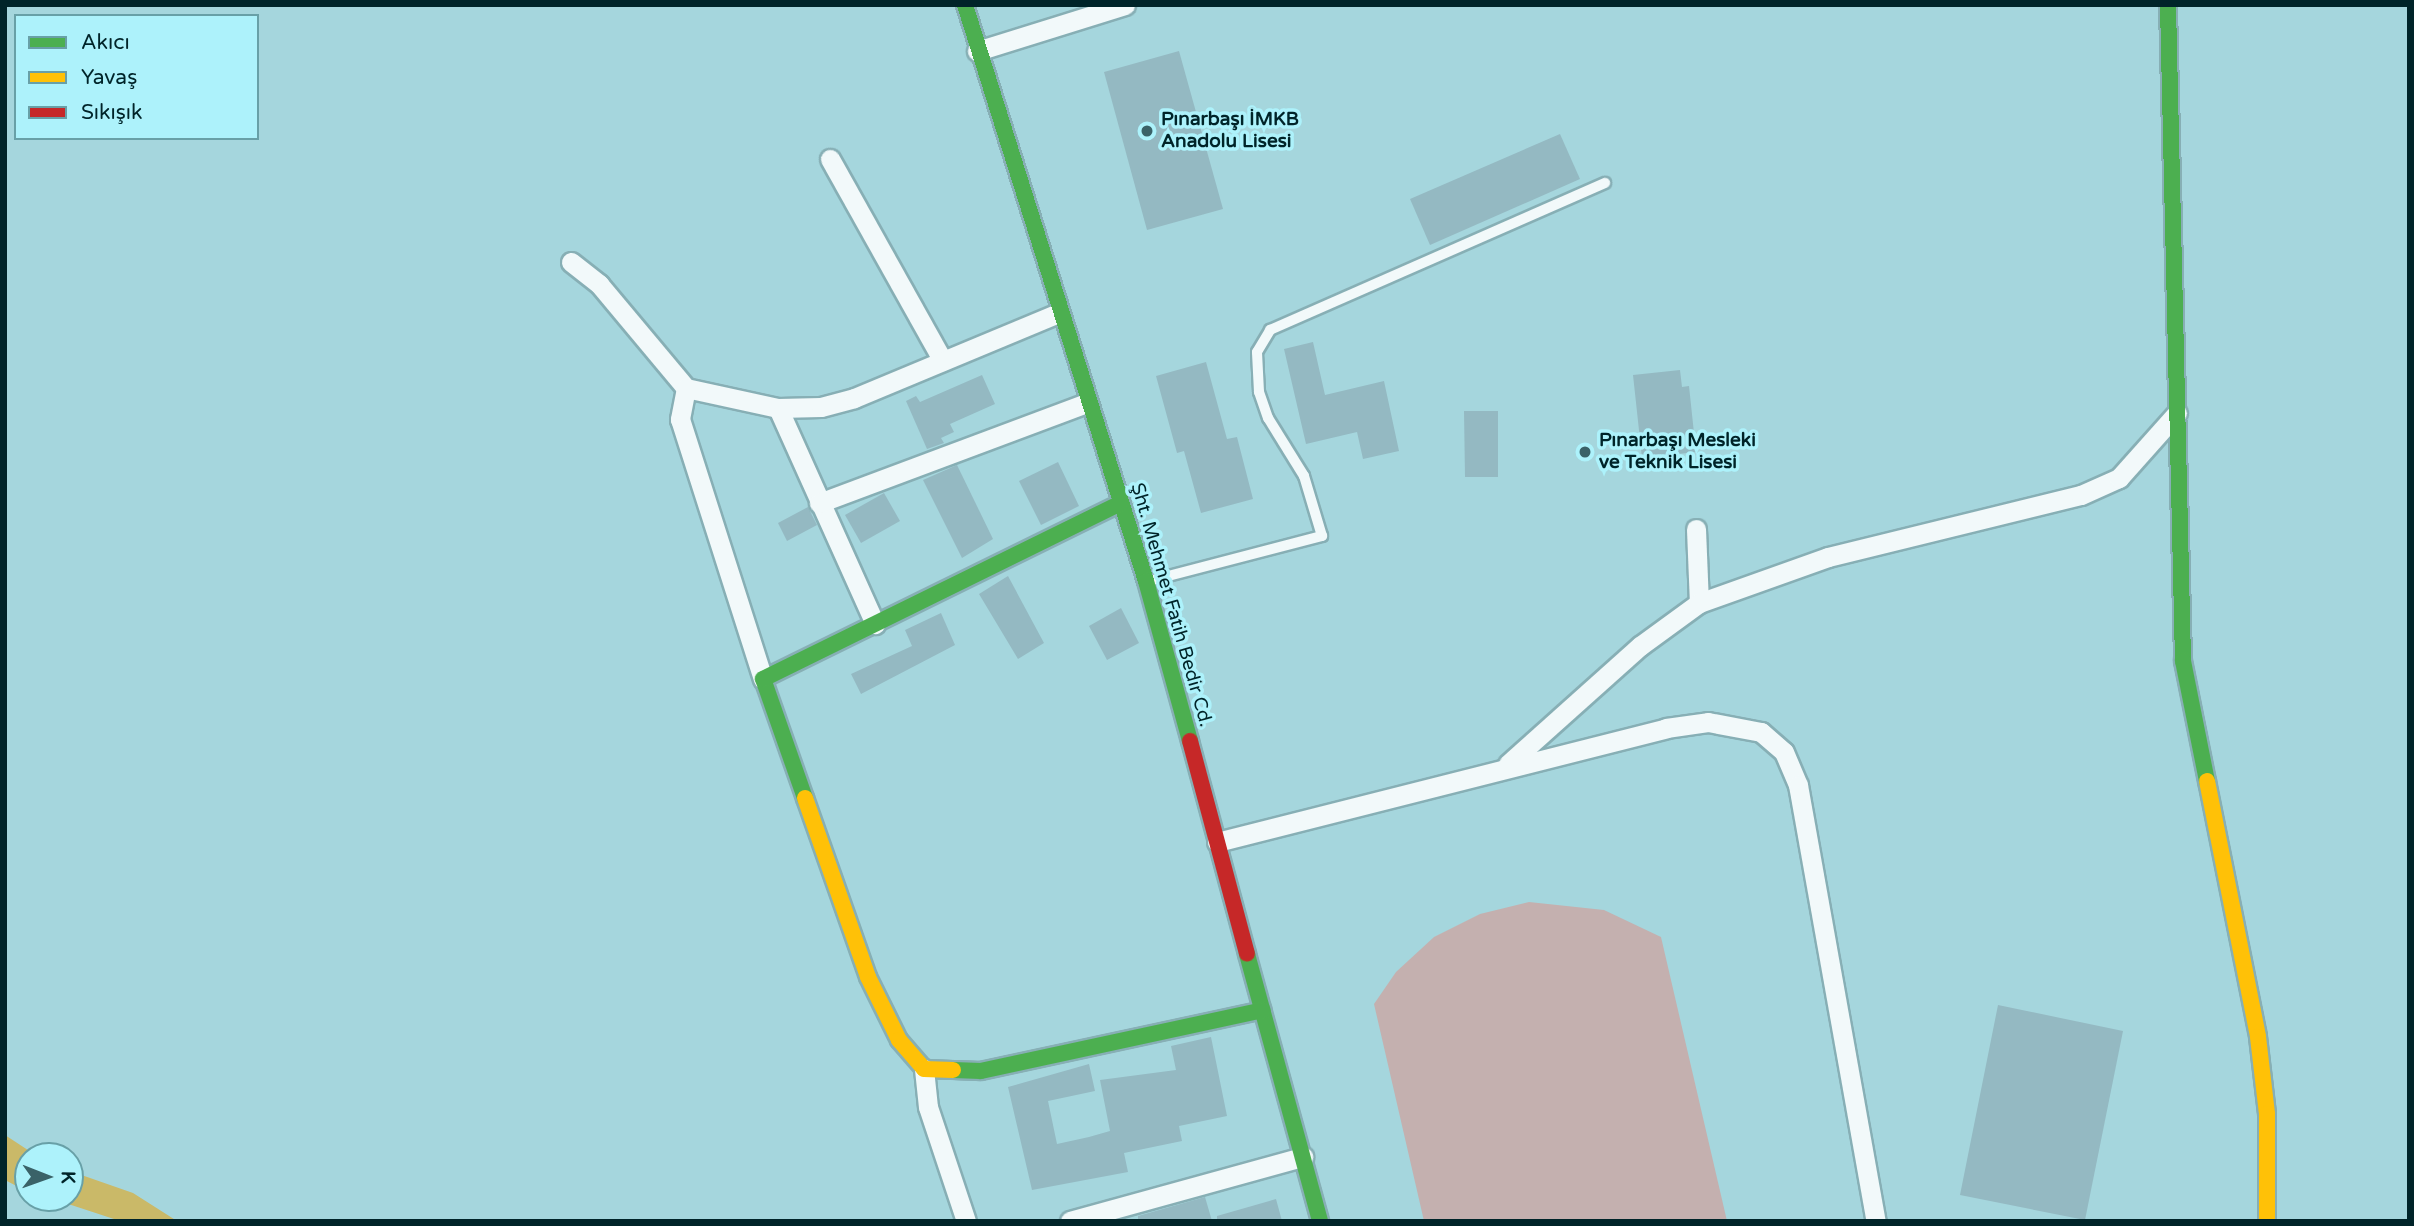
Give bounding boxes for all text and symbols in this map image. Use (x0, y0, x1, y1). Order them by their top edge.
legend (14, 14, 259, 140)
text: Akıcı (81, 30, 130, 55)
text: Yavaş (81, 65, 137, 90)
text: Sıkışık (81, 100, 142, 125)
place label: Pınarbaşı İMKB Anadolu Lisesi (1161, 109, 1299, 153)
marker: Pınarbaşı İMKB Anadolu Lisesi (1139, 123, 1155, 139)
place label: Pınarbaşı Mesleki ve Teknik Lisesi (1599, 430, 1756, 474)
marker: Pınarbaşı Mesleki ve Teknik Lisesi (1577, 444, 1593, 460)
street label: Şht. Mehmet Fatih Bedir Cd. (1125, 481, 1217, 729)
north arrow (14, 1142, 84, 1212)
text: K (57, 1171, 79, 1184)

